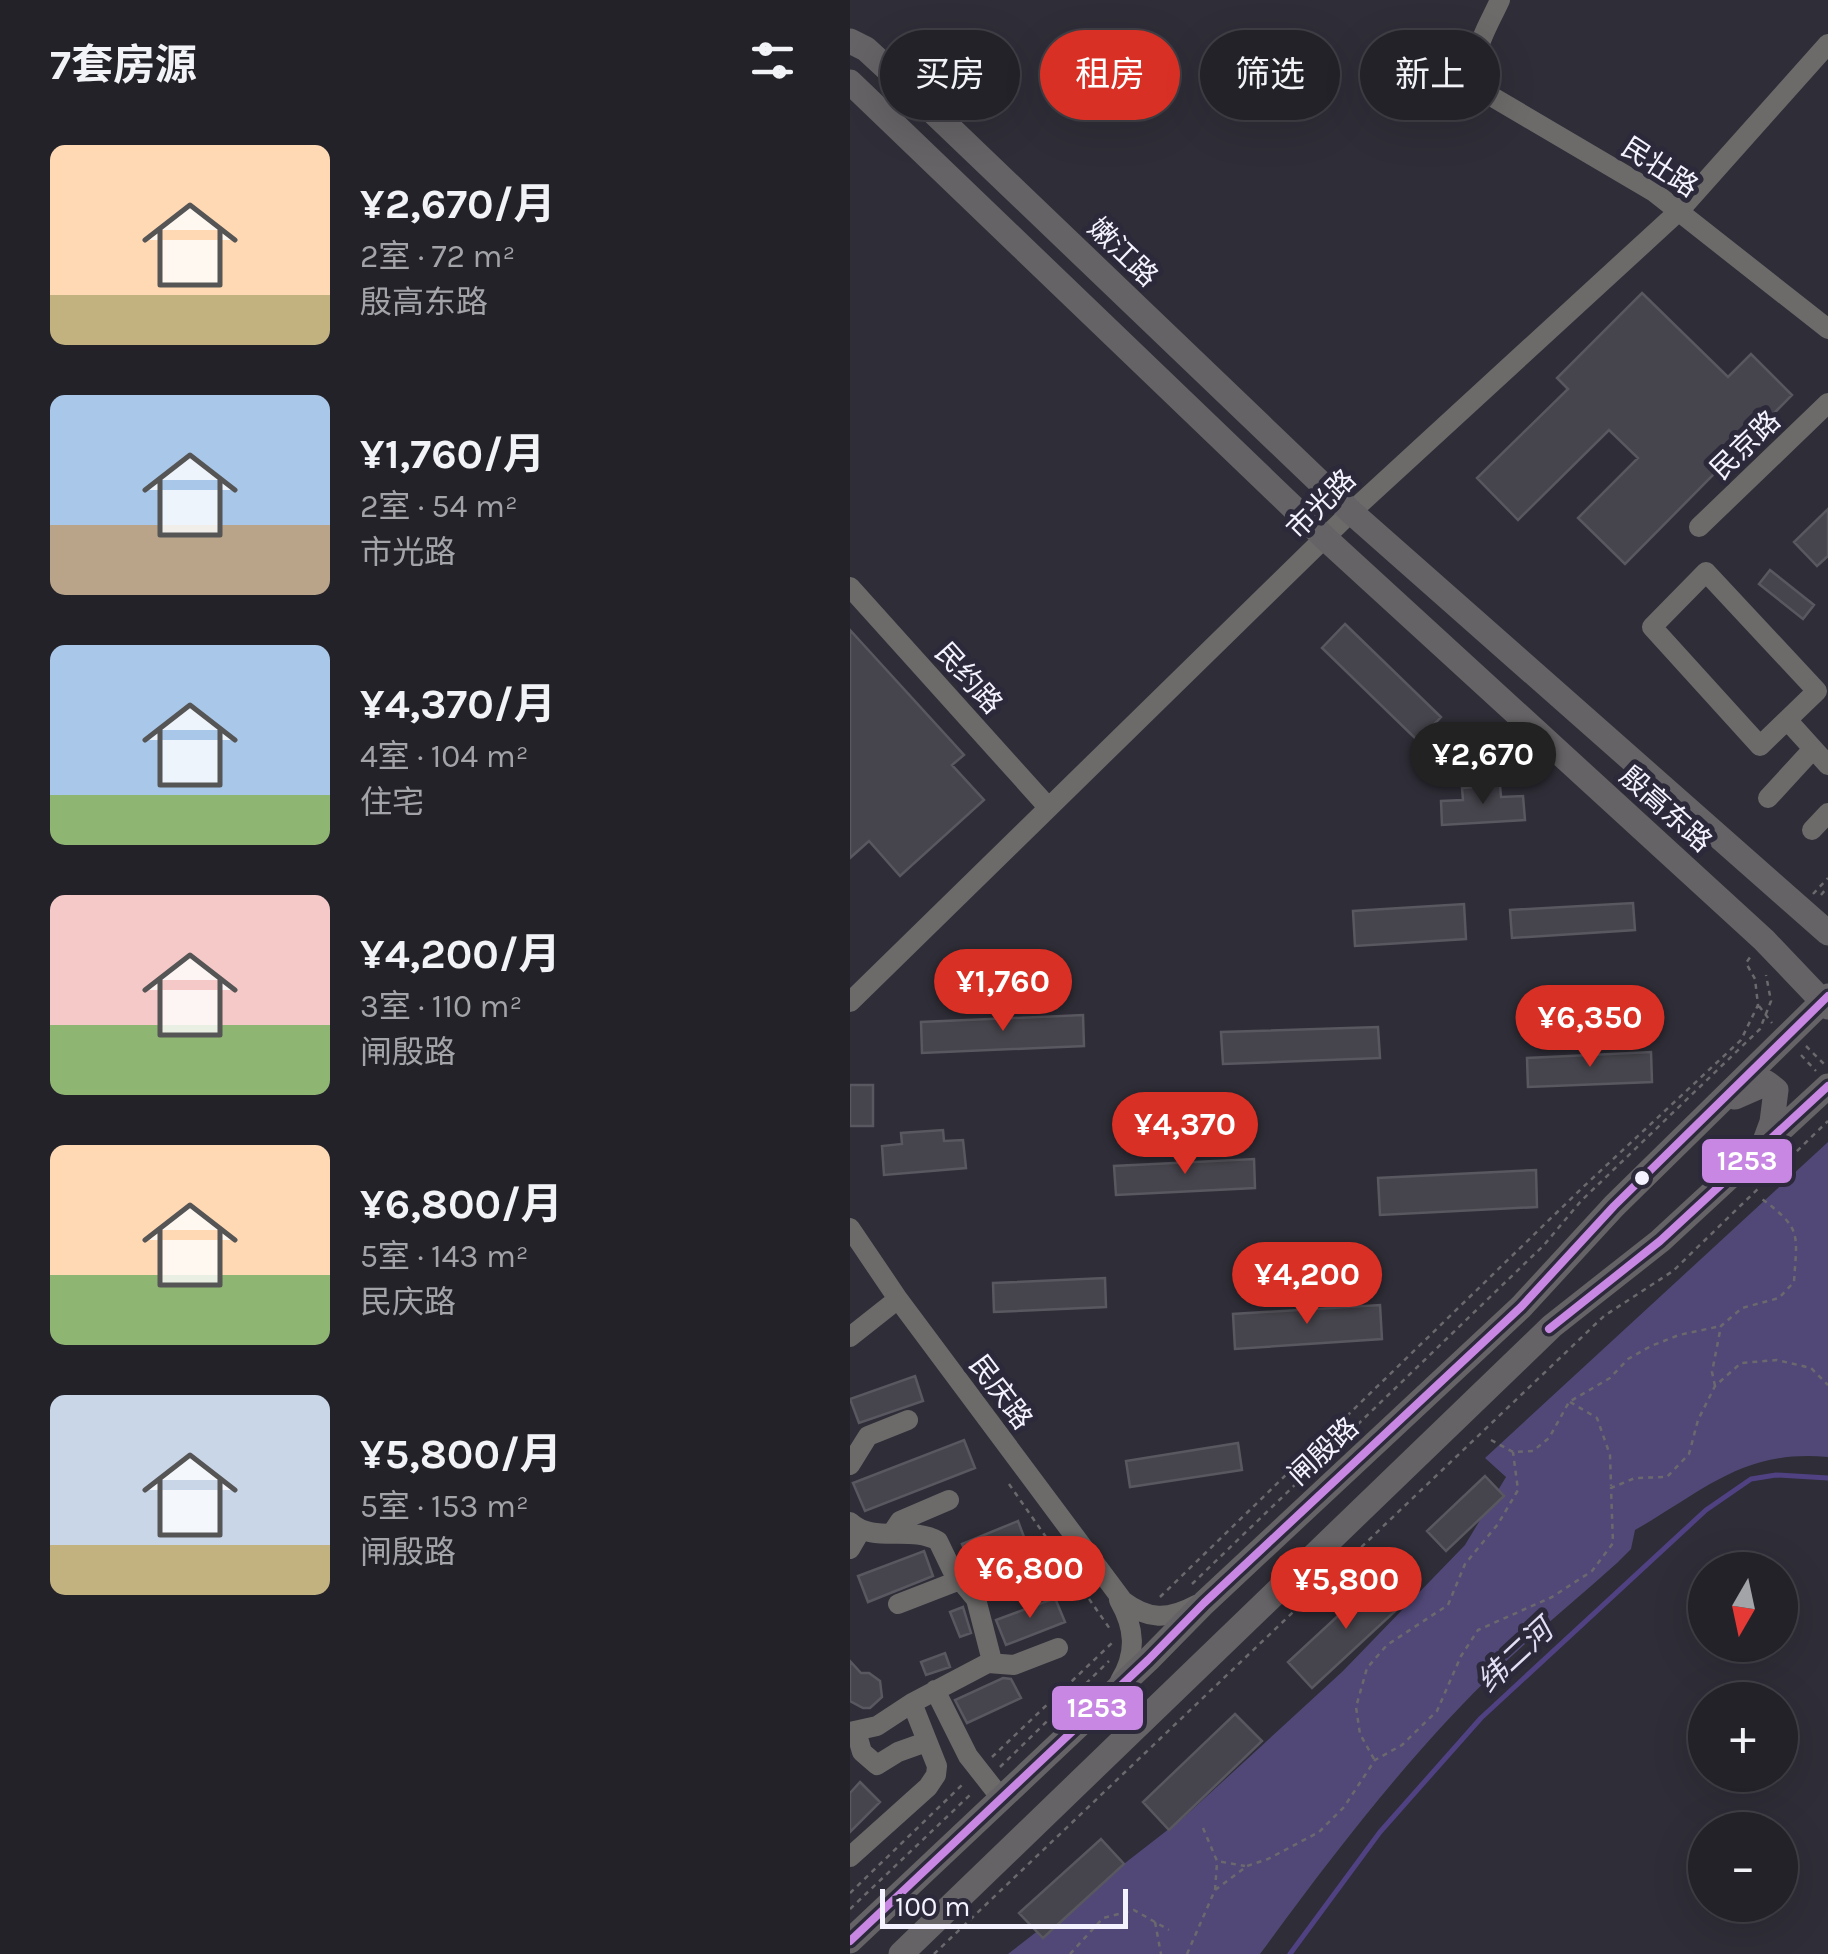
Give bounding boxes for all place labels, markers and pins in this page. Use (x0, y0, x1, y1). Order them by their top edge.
pin: ¥2,670 (1402, 722, 1564, 807)
pin: ¥1,760 (922, 949, 1084, 1034)
pin: ¥6,350 (1509, 985, 1671, 1070)
pin: ¥4,370 (1104, 1092, 1266, 1177)
unlabelled marker (1632, 1168, 1652, 1188)
pin: ¥4,200 (1226, 1242, 1388, 1327)
pin: ¥6,800 (949, 1536, 1111, 1621)
pin: ¥5,800 (1265, 1547, 1427, 1632)

